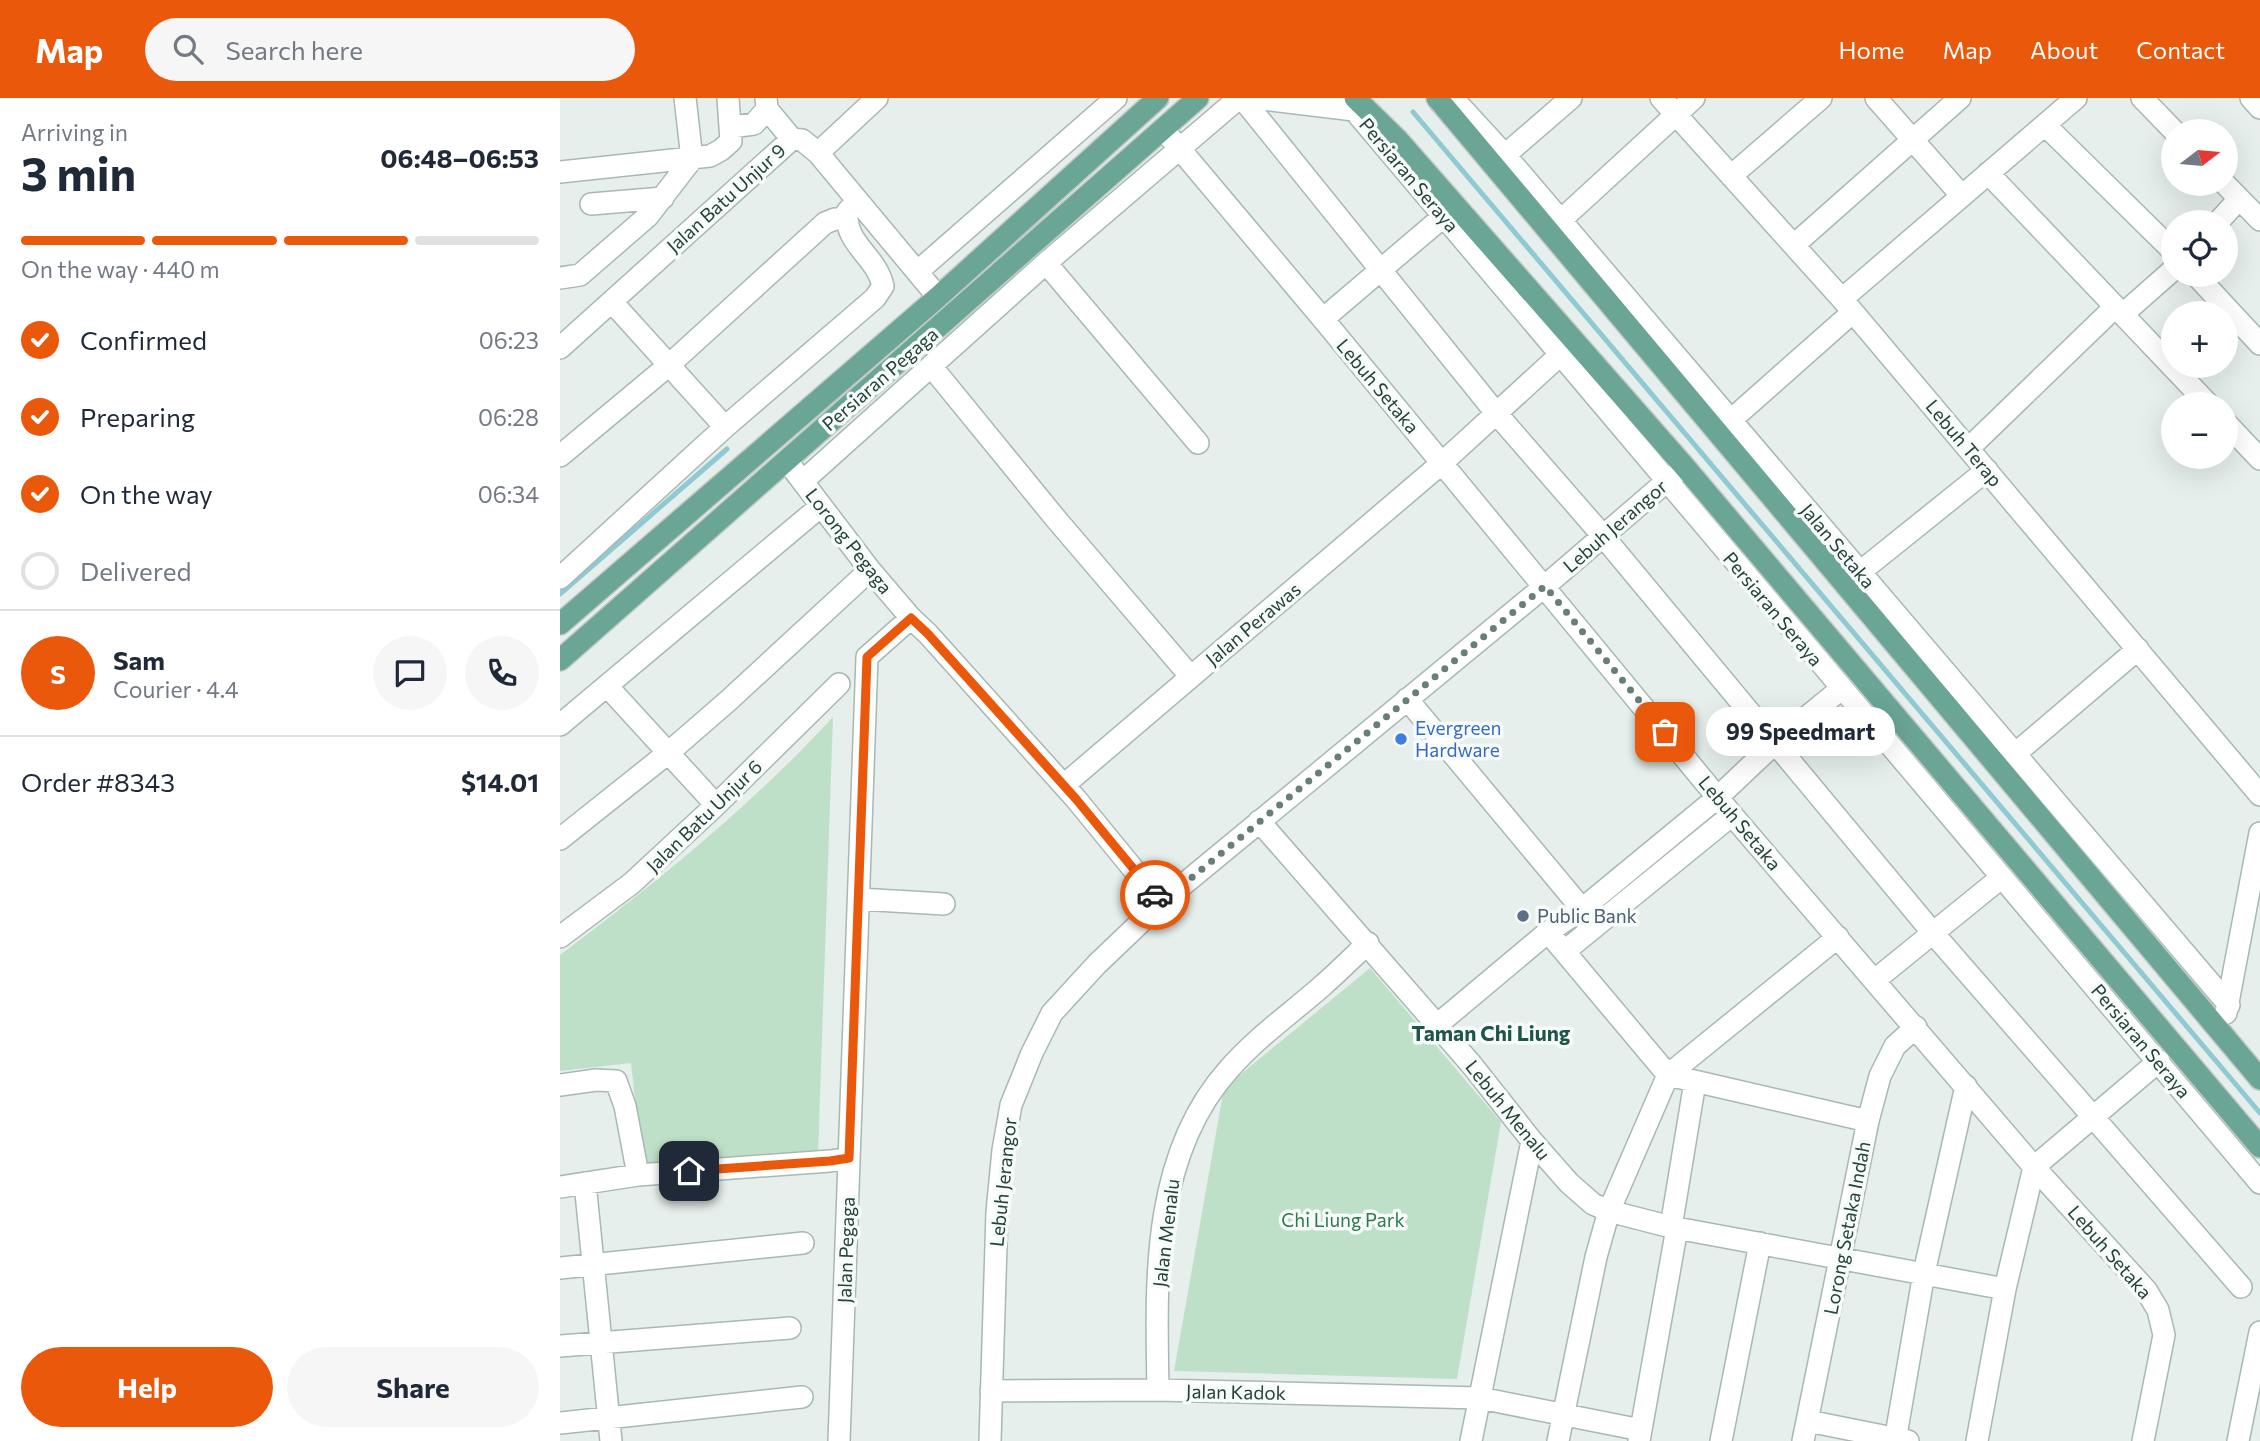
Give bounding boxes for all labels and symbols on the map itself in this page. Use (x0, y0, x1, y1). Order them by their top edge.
street label: Persiaran Seraya (1355, 113, 1464, 236)
north arrow (2161, 119, 2238, 196)
street label: Jalan Batu Unjur 9 (661, 138, 790, 257)
street label: Persiaran Pegaga (817, 322, 942, 435)
street label: Lebuh Setaka (1332, 334, 1425, 438)
street label: Lebuh Terap (1921, 394, 2007, 491)
street label: Lebuh Jerangor (1558, 474, 1672, 577)
street label: Lorong Pegaga (801, 483, 898, 598)
street label: Jalan Setaka (1796, 499, 1881, 593)
street label: Persiaran Seraya (1719, 547, 1828, 670)
street label: Jalan Perawas (1200, 577, 1305, 670)
pin (1635, 702, 1695, 762)
callout: 99 Speedmart (1707, 708, 1896, 756)
place label: Evergreen Hardware (1415, 716, 1502, 761)
marker: Evergreen Hardware (1393, 731, 1409, 747)
street label: Jalan Batu Unjur 6 (641, 755, 766, 877)
street label: Lebuh Setaka (1694, 771, 1787, 875)
courier (1120, 860, 1190, 930)
place label: Public Bank (1537, 904, 1637, 927)
marker: Public Bank (1515, 908, 1531, 924)
street label: Persiaran Seraya (2087, 979, 2196, 1102)
district label: Taman Chi Liung (1412, 1020, 1571, 1045)
street label: Lebuh Menalu (1461, 1055, 1556, 1164)
street label: Lebuh Jerangor (984, 1116, 1021, 1248)
street label: Lorong Setaka Indah (1818, 1139, 1875, 1317)
pin (659, 1141, 719, 1201)
street label: Jalan Menalu (1147, 1177, 1184, 1289)
street label: Jalan Pegaga (832, 1196, 859, 1304)
street label: Lebuh Setaka (2064, 1200, 2157, 1303)
park label: Chi Liung Park (1281, 1208, 1405, 1231)
street label: Jalan Kadok (1186, 1379, 1286, 1404)

